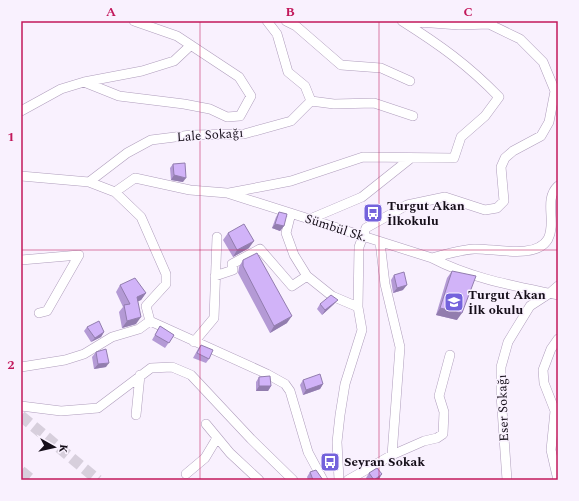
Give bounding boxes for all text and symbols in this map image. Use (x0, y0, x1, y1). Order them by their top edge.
text: A (106, 2, 116, 22)
text: B (285, 2, 295, 22)
text: C (463, 2, 473, 22)
street label: Lale Sokağı (176, 123, 244, 147)
text: 1 (7, 127, 15, 147)
place label: Turgut Akan İlkokulu (387, 196, 465, 231)
bus stop icon: Turgut Akan İlkokulu (362, 202, 384, 224)
street label: Sümbül Sk. (302, 209, 370, 247)
place label: Turgut Akan İlk okulu (468, 285, 546, 320)
school or university icon: Turgut Akan İlk okulu (443, 291, 465, 313)
text: 2 (7, 355, 15, 375)
street label: Eser Sokağı (492, 374, 514, 442)
north arrow (34, 427, 74, 467)
text: K (54, 443, 72, 454)
bus stop icon: Seyran Sokak (319, 451, 341, 473)
place label: Seyran Sokak (344, 452, 425, 472)

